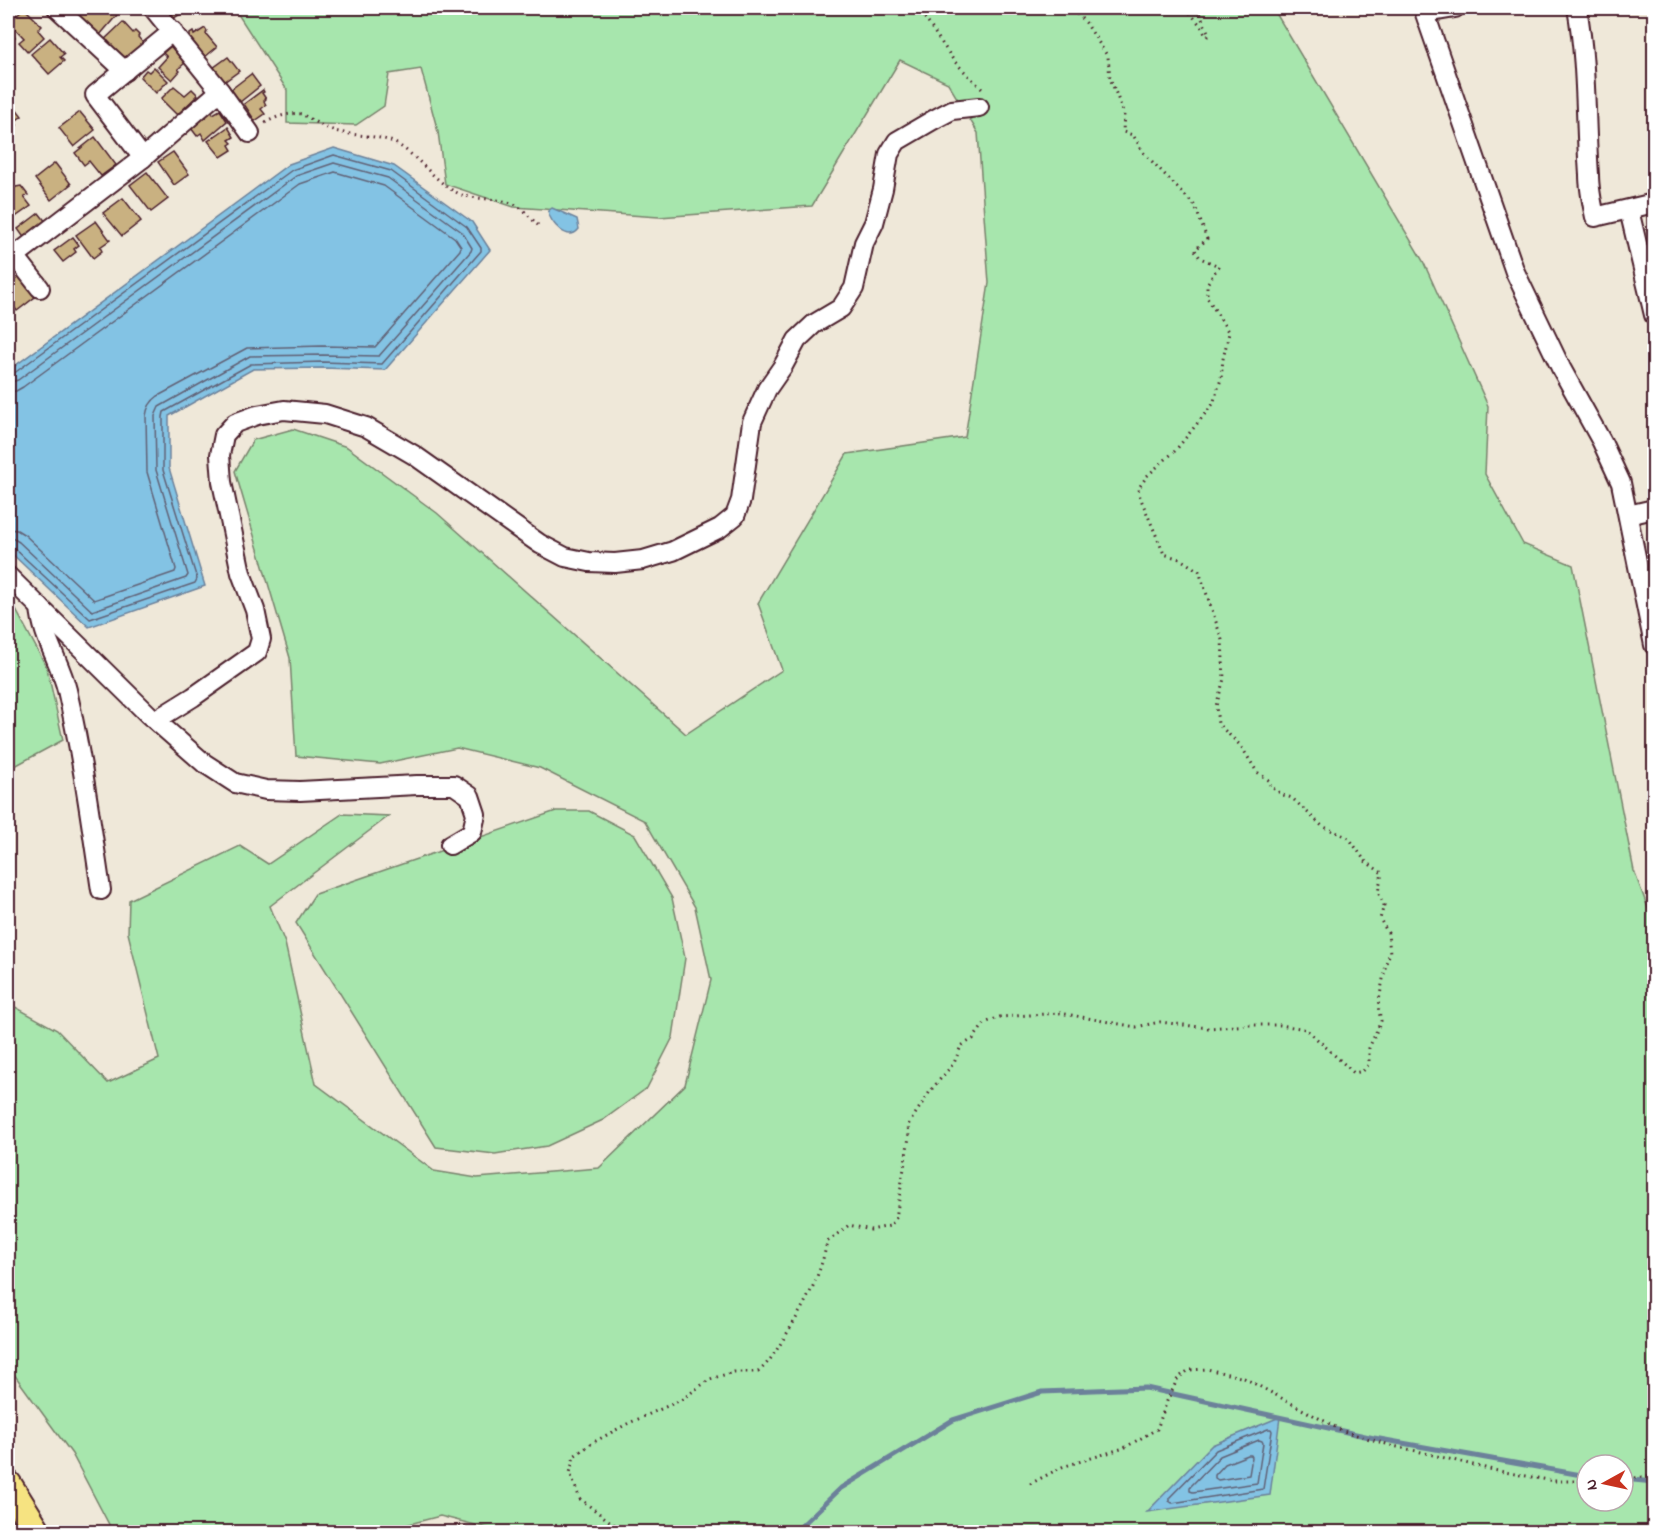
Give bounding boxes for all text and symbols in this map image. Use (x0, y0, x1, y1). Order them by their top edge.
north arrow (1575, 1453, 1635, 1513)
text: N (1579, 1478, 1605, 1492)

